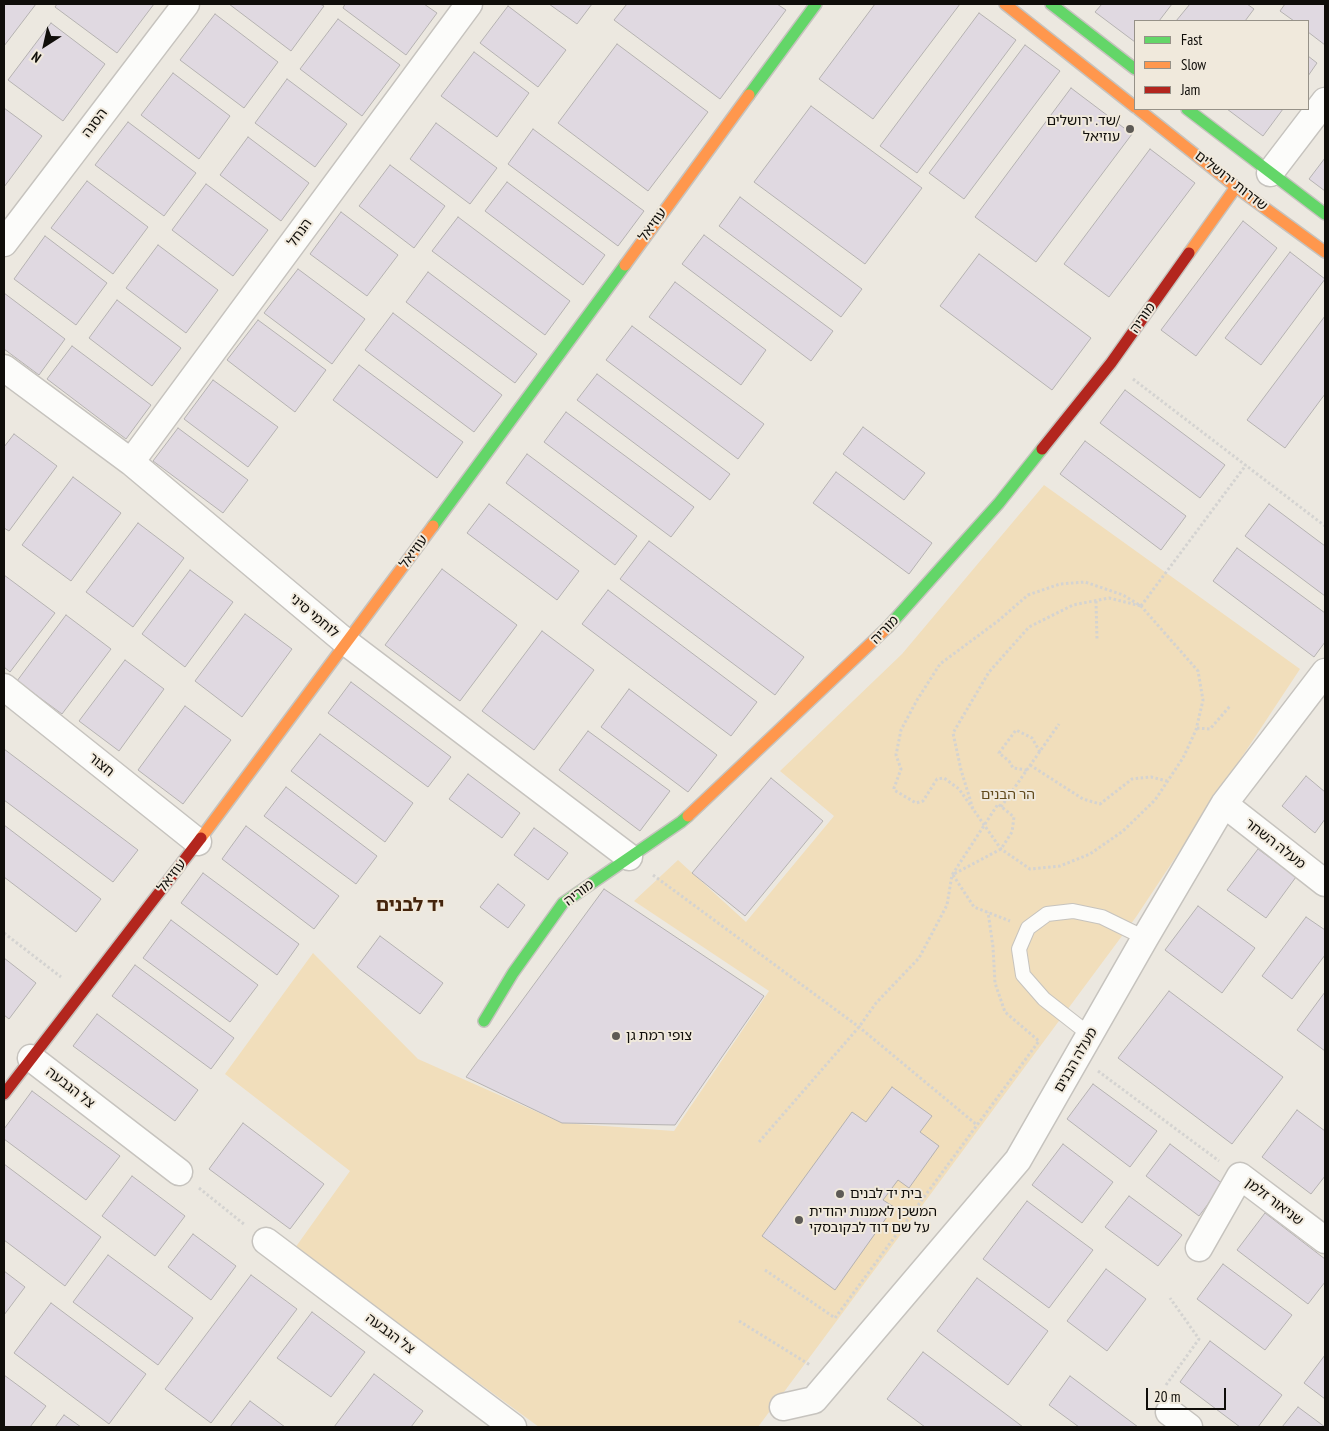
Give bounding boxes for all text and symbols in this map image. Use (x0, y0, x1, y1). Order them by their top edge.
north arrow (20, 20, 70, 70)
legend (1134, 20, 1309, 110)
text: Fast (1181, 30, 1202, 49)
text: N (28, 48, 45, 67)
text: Slow (1181, 55, 1206, 74)
text: Jam (1181, 80, 1200, 99)
street label: הסנה (79, 105, 111, 141)
place label: שד. ירושלים/ עוזיאל (1046, 113, 1120, 146)
marker: שד. ירושלים/ עוזיאל (1124, 123, 1136, 135)
street label: שדרות ירושלים (1191, 147, 1271, 215)
street label: עוזיאל (635, 205, 671, 245)
street label: הנחל (284, 216, 316, 250)
street label: מוריה (1127, 300, 1159, 336)
street label: עוזיאל (396, 532, 432, 572)
street label: לוחמי סיני (286, 590, 342, 642)
street label: מוריה (867, 612, 903, 648)
street label: חצור (85, 750, 117, 780)
park label: הר הבנים (981, 787, 1035, 803)
street label: מעלה השחר (1241, 815, 1309, 873)
street label: עוזיאל (154, 856, 190, 896)
street label: מוריה (561, 876, 597, 910)
district label: יד לבנים (376, 895, 444, 917)
street label: מעלה הבנים (1051, 1025, 1101, 1095)
place label: צופי רמת גן (626, 1028, 692, 1044)
marker: צופי רמת גן (610, 1030, 622, 1042)
street label: צל הגבעה (42, 1064, 98, 1112)
street label: שניאור זלמן (1242, 1175, 1306, 1229)
place label: בית יד לבנים (850, 1186, 922, 1202)
marker: בית יד לבנים (834, 1188, 846, 1200)
place label: המשכן לאמנות יהודית על שם דוד לבקובסקי (809, 1204, 937, 1236)
marker: המשכן לאמנות יהודית על שם דוד לבקובסקי (793, 1214, 805, 1226)
street label: צל הגבעה (362, 1310, 418, 1358)
scale bar (1149, 1378, 1229, 1410)
text: 20 m (1154, 1387, 1180, 1406)

